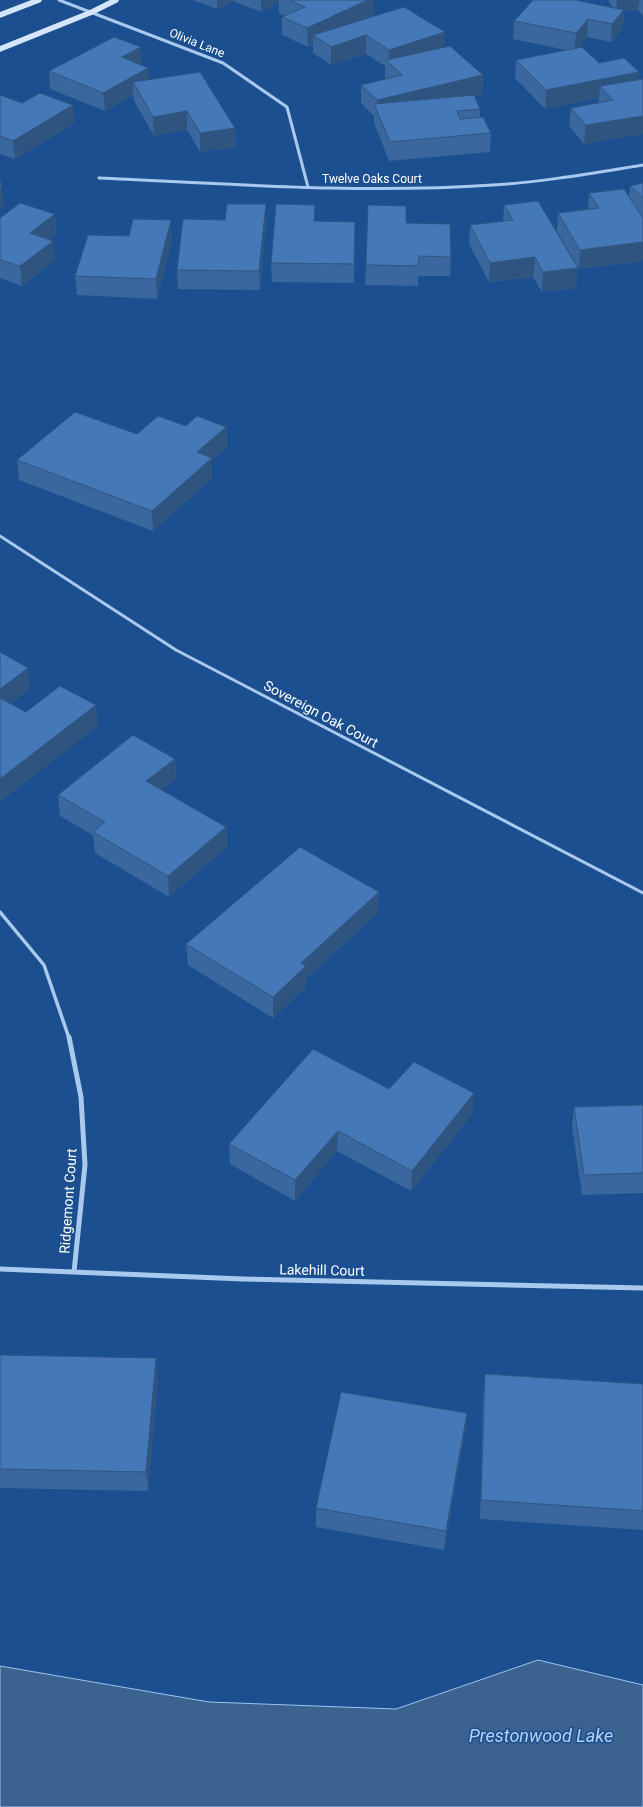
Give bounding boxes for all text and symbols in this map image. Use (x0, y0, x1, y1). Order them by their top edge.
street label: Olivia Lane (167, 26, 227, 60)
street label: Twelve Oaks Court (322, 172, 422, 186)
street label: Sovereign Oak Court (261, 677, 381, 751)
street label: Ridgemont Court (56, 1147, 80, 1254)
street label: Lakehill Court (279, 1261, 365, 1279)
water label: Prestonwood Lake (469, 1725, 613, 1746)

